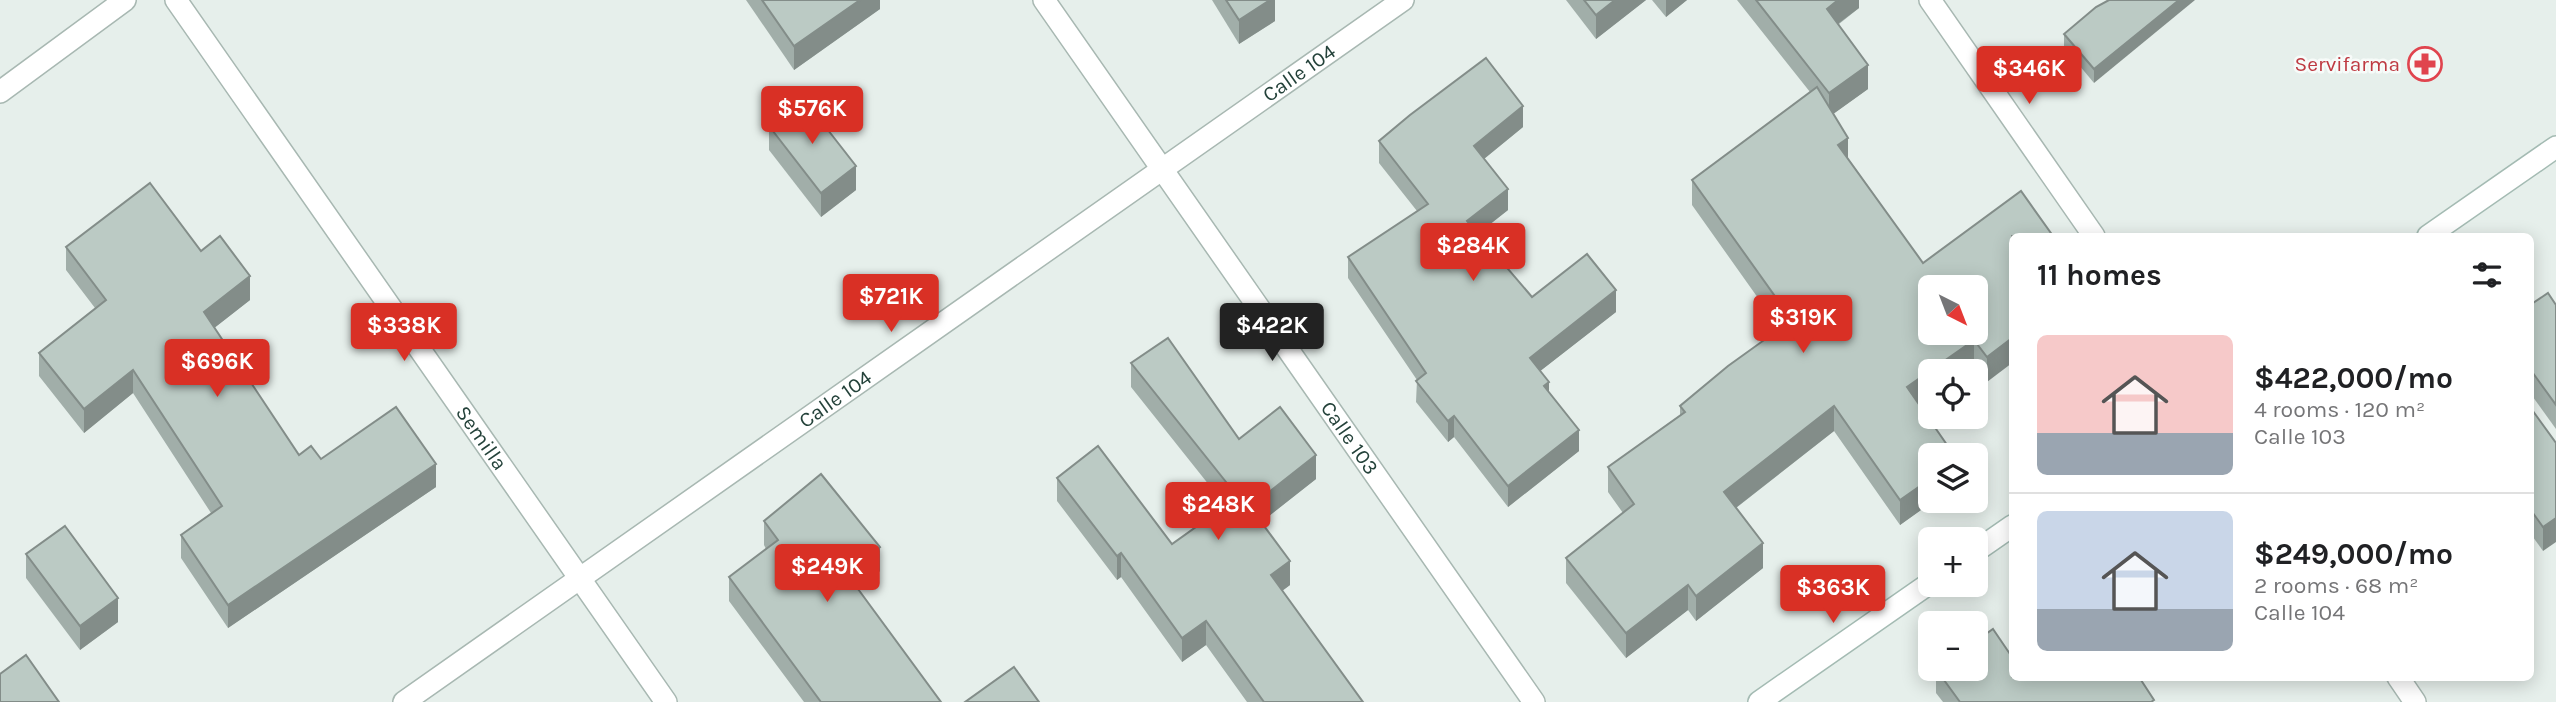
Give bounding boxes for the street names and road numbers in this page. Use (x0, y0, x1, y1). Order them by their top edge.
street label: Calle 104 (1258, 39, 1340, 107)
street label: Calle 104 (794, 365, 876, 433)
street label: Calle 103 (1316, 397, 1383, 479)
street label: Semilla (451, 401, 512, 475)

